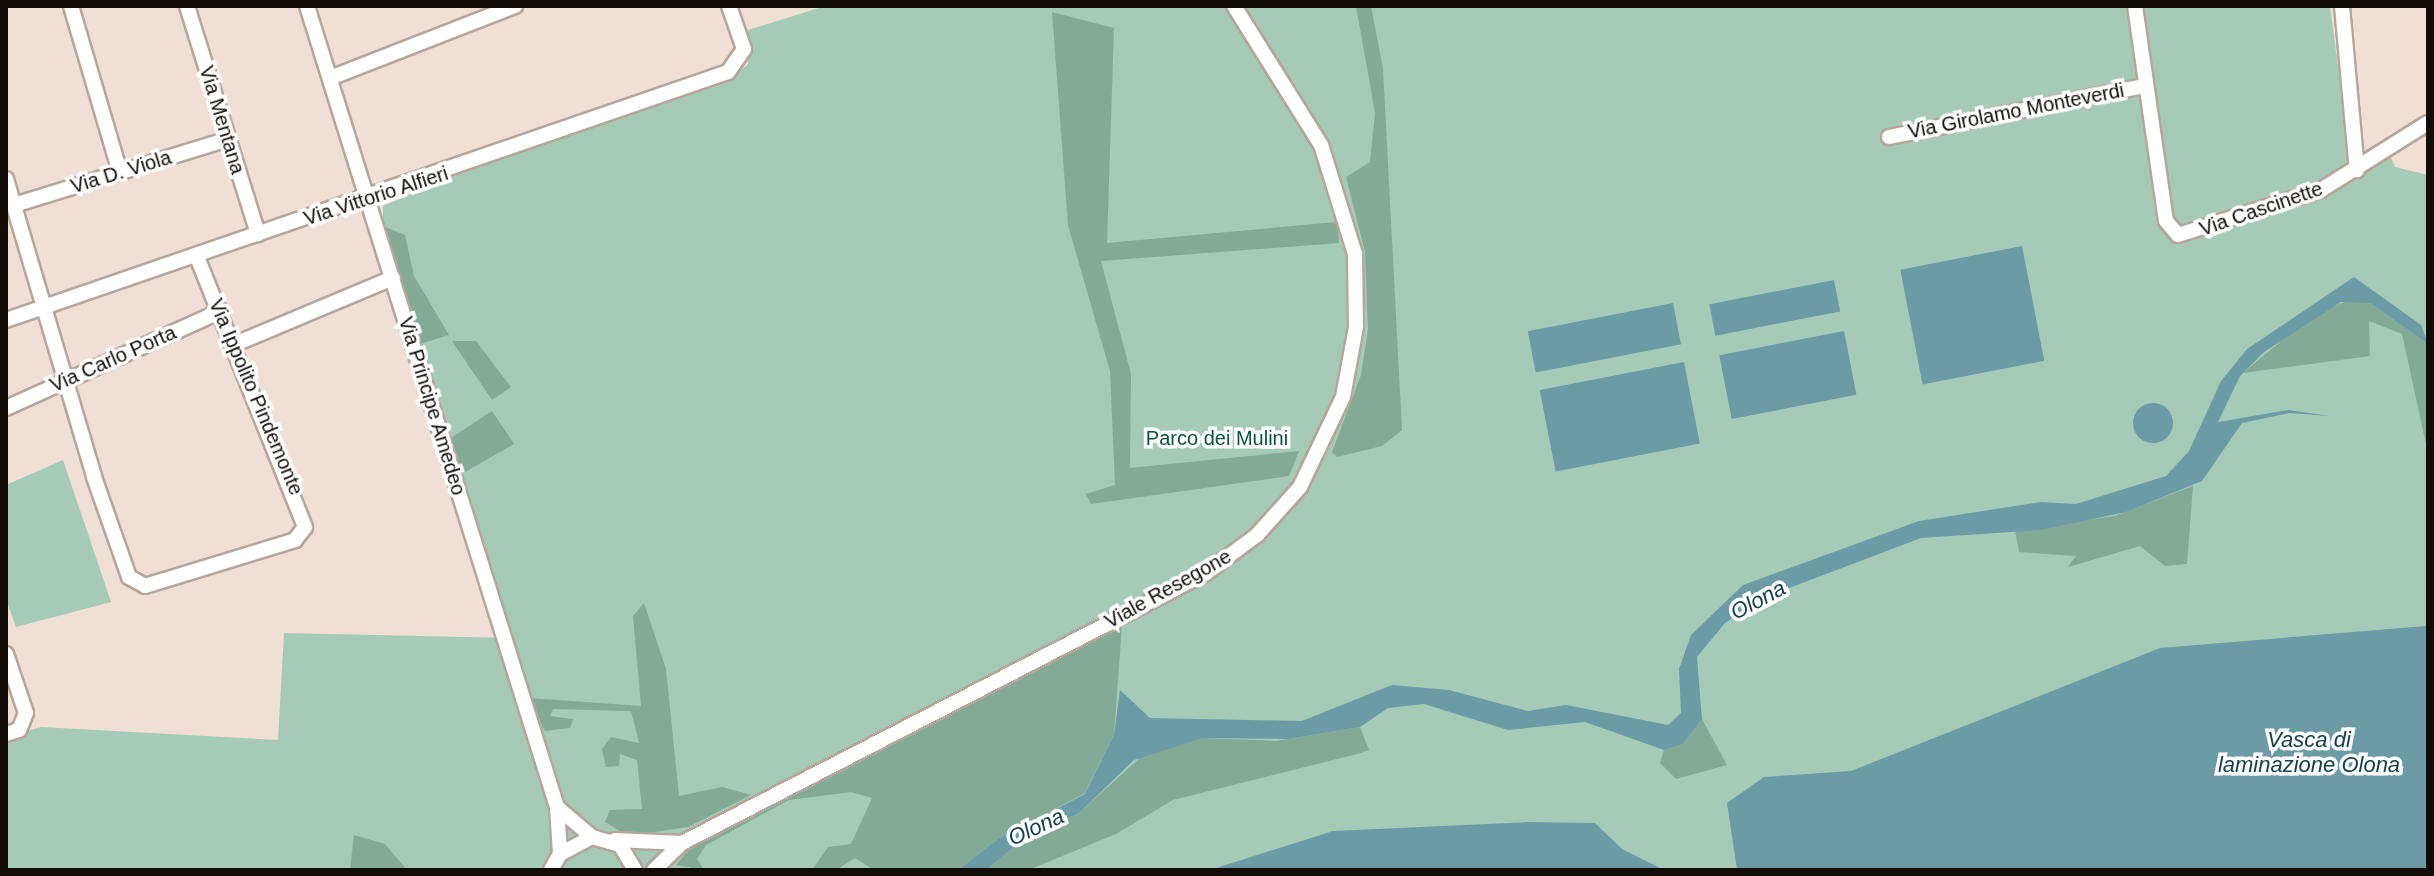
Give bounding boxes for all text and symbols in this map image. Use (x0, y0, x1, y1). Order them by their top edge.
street label: Via Mentana (194, 63, 250, 177)
street label: Via Girolamo Monteverdi (1906, 78, 2126, 144)
street label: Via D. Viola (68, 145, 174, 199)
street label: Via Vittorio Alfieri (300, 161, 452, 231)
street label: Via Cascinette (2196, 177, 2326, 241)
street label: Via Ippolito Pindemonte (204, 295, 308, 499)
street label: Via Principe Amedeo (393, 313, 471, 499)
street label: Via Carlo Porta (46, 321, 180, 397)
park label: Parco dei Mulini (1146, 426, 1288, 450)
street label: Viale Resegone (1101, 544, 1235, 634)
water label: Olona (1726, 575, 1790, 625)
water label: Vasca di laminazione Olona (2218, 726, 2400, 778)
water label: Olona (1004, 803, 1068, 851)

